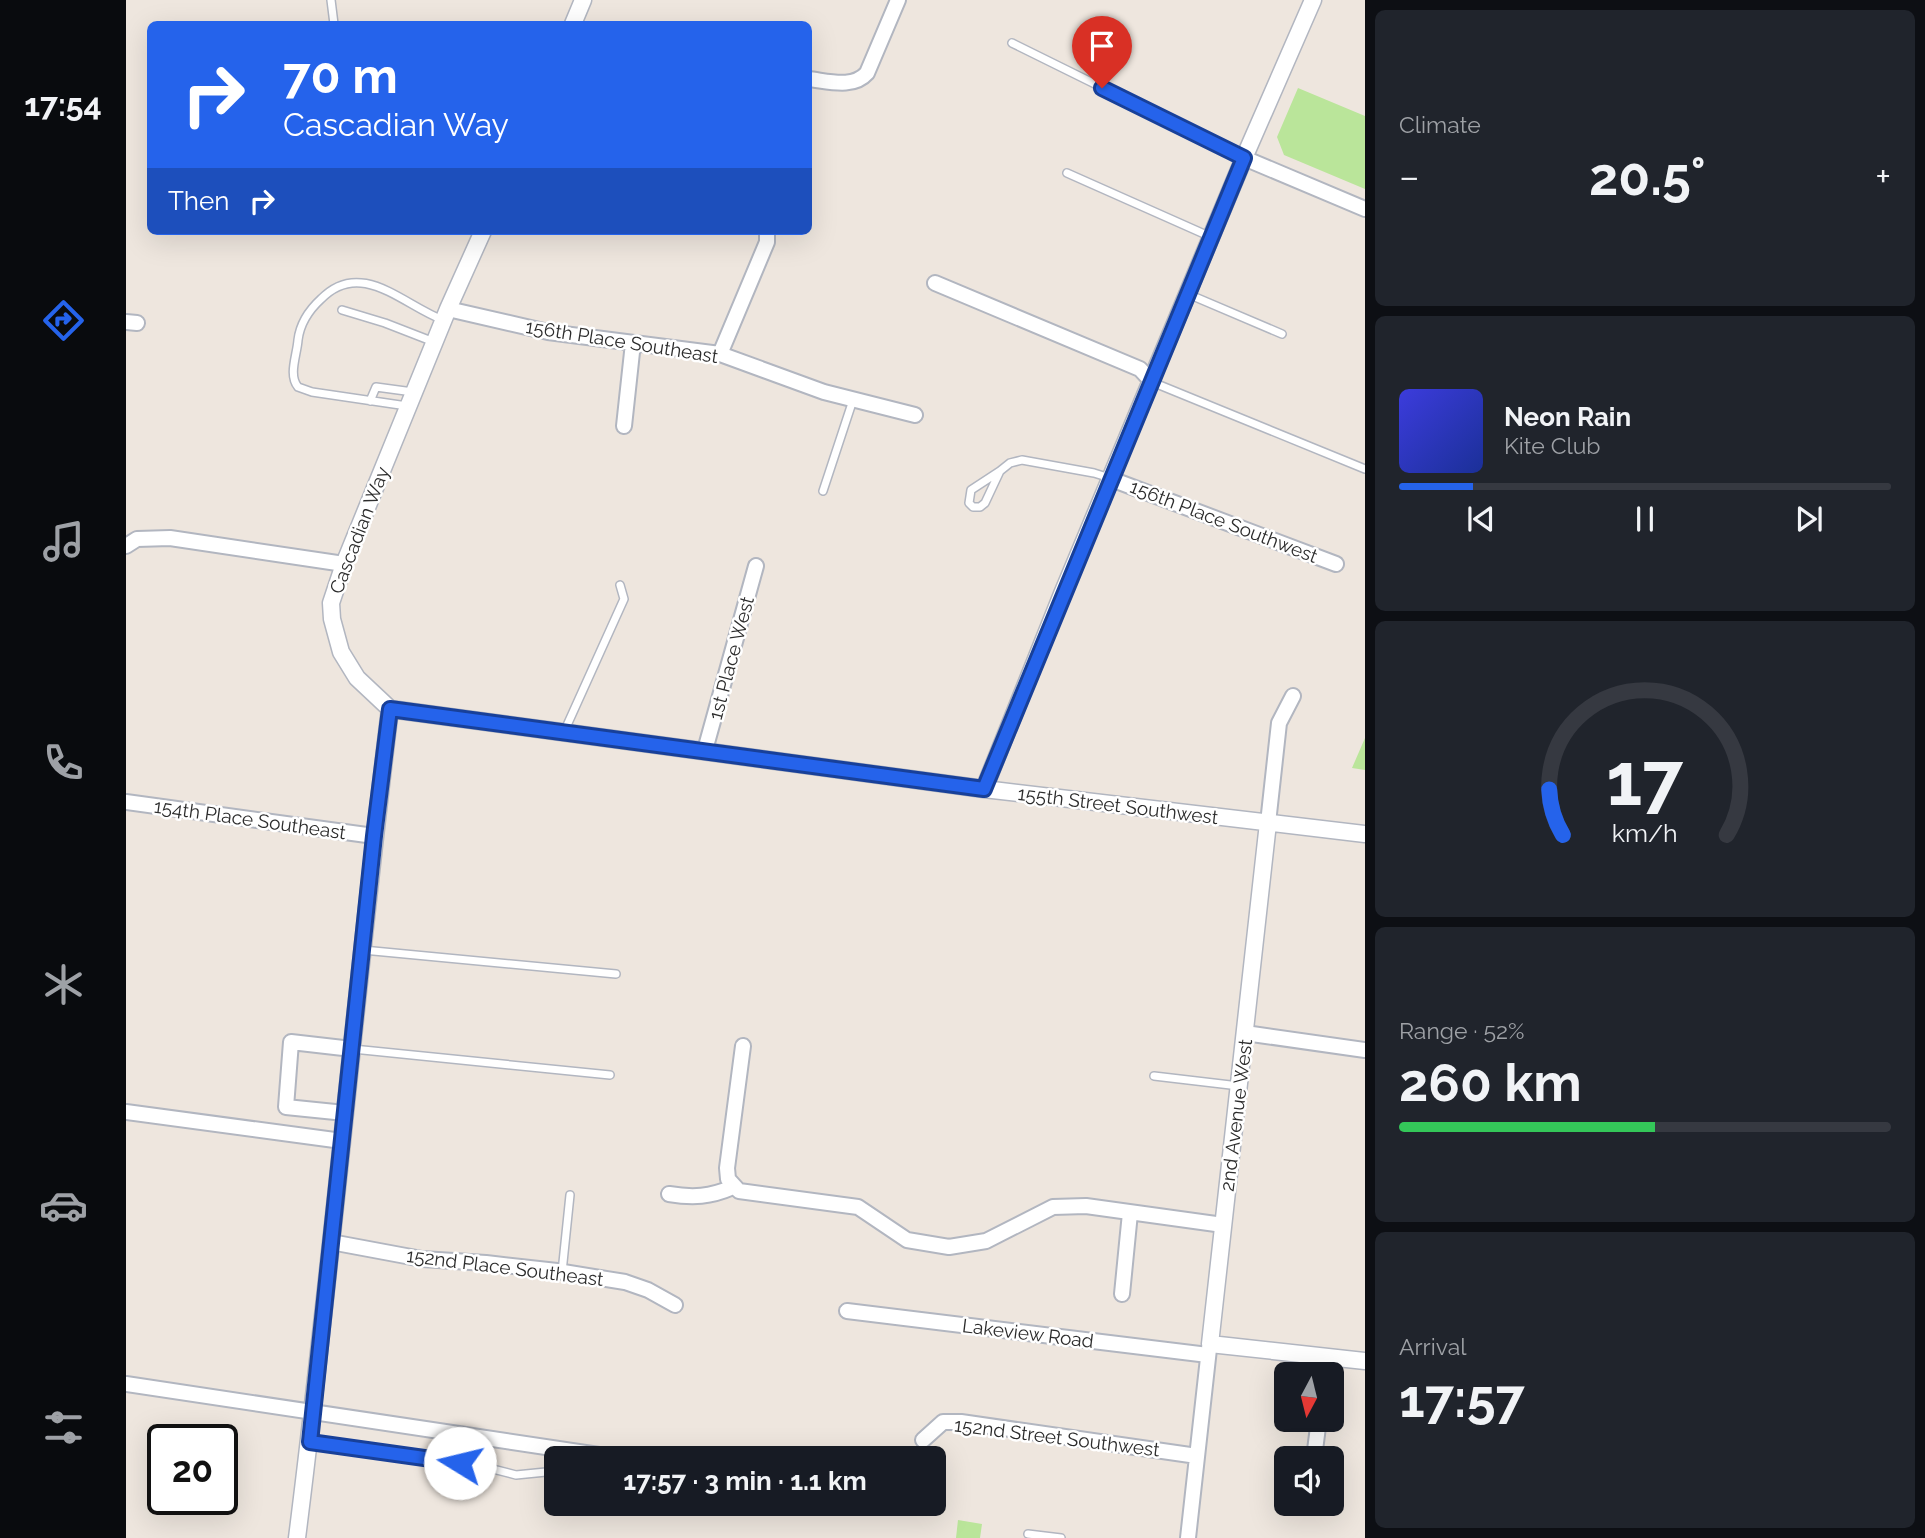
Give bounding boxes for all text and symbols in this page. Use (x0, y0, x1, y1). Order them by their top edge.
pin (1072, 16, 1132, 88)
icon: arrive (1083, 27, 1121, 65)
text: 70 m (283, 47, 398, 104)
icon: right (168, 49, 259, 140)
text: 17:54 (24, 86, 102, 123)
text: Cascadian Way (283, 106, 509, 143)
text: Climate (1399, 111, 1481, 138)
text: 20.5° (1589, 146, 1706, 207)
text: − (1399, 154, 1419, 199)
text: + (1875, 154, 1891, 199)
icon: right (243, 182, 281, 220)
text: Then (168, 186, 229, 216)
icon: directions (39, 296, 88, 345)
street label: 156th Place Southeast (524, 315, 720, 367)
text: Neon Rain (1504, 402, 1631, 432)
text: Kite Club (1504, 432, 1601, 459)
street label: Cascadian Way (325, 463, 393, 597)
street label: 156th Place Southwest (1127, 475, 1321, 567)
icon: previous (1462, 500, 1500, 538)
icon: pause (1626, 500, 1664, 538)
icon: next (1790, 500, 1828, 538)
icon: music (39, 517, 88, 566)
street label: 1st Place West (704, 593, 758, 722)
text: 17 (1607, 737, 1684, 822)
icon: phone (39, 738, 88, 787)
street label: 155th Street Southwest (1017, 782, 1220, 828)
street label: 154th Place Southeast (153, 795, 348, 843)
text: km/h (1612, 818, 1678, 848)
icon: climate (39, 960, 88, 1009)
text: Range · 52% (1399, 1017, 1525, 1044)
street label: 2nd Avenue West (1216, 1037, 1256, 1192)
text: 260 km (1399, 1052, 1582, 1113)
icon: car (39, 1181, 88, 1230)
street label: 152nd Place Southeast (405, 1244, 605, 1290)
street label: Lakeview Road (961, 1314, 1095, 1352)
text: Arrival (1399, 1333, 1466, 1360)
north arrow (1274, 1362, 1344, 1432)
map controls (1274, 1362, 1344, 1516)
text: 17:57 (1399, 1368, 1525, 1429)
icon: filters (39, 1403, 88, 1452)
street label: 152nd Street Southwest (953, 1413, 1162, 1461)
speed limit sign: 20 (147, 1424, 238, 1515)
position arrow (423, 1426, 497, 1500)
button: sound (1274, 1446, 1344, 1516)
text: 17:57 · 3 min · 1.1 km (623, 1466, 867, 1496)

